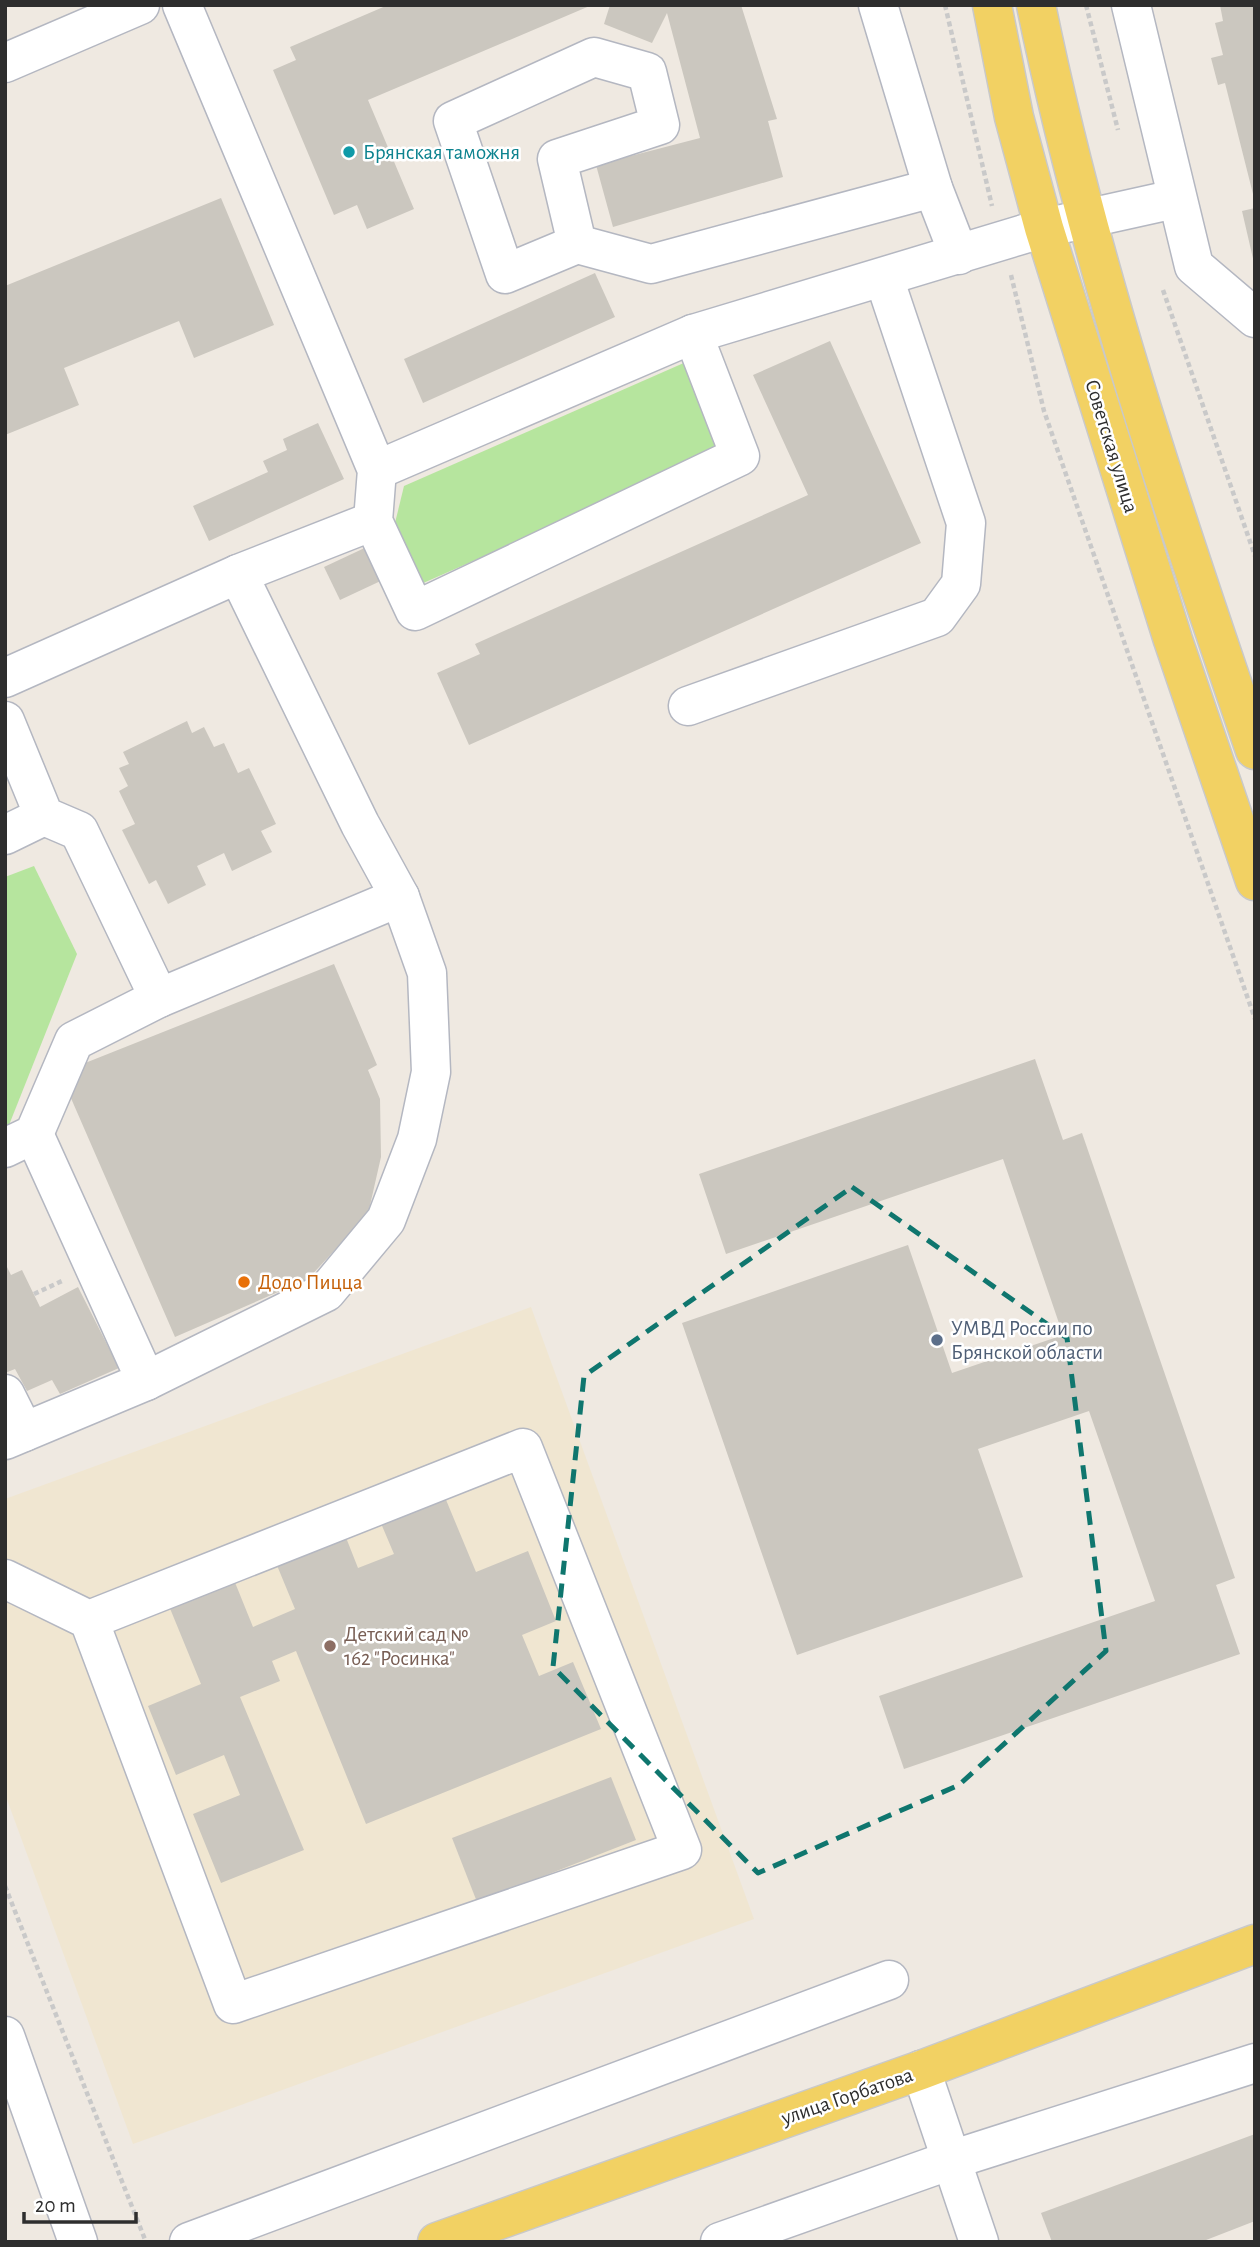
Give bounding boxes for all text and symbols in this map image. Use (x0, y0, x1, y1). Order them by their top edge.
place label: Брянская таможня (363, 142, 520, 163)
marker: Брянская таможня (341, 144, 357, 160)
street label: Советская улица (1081, 377, 1142, 516)
place label: Додо Пицца (258, 1272, 363, 1293)
marker: Додо Пицца (236, 1274, 252, 1290)
place label: УМВД России по Брянской области (951, 1318, 1103, 1363)
marker: УМВД России по Брянской области (929, 1332, 945, 1348)
place label: Детский сад № 162 "Росинка" (344, 1624, 468, 1669)
marker: Детский сад № 162 "Росинка" (322, 1638, 338, 1654)
street label: улица Горбатова (778, 2064, 916, 2129)
scale bar (24, 2180, 136, 2224)
text: 20 m (35, 2195, 76, 2216)

